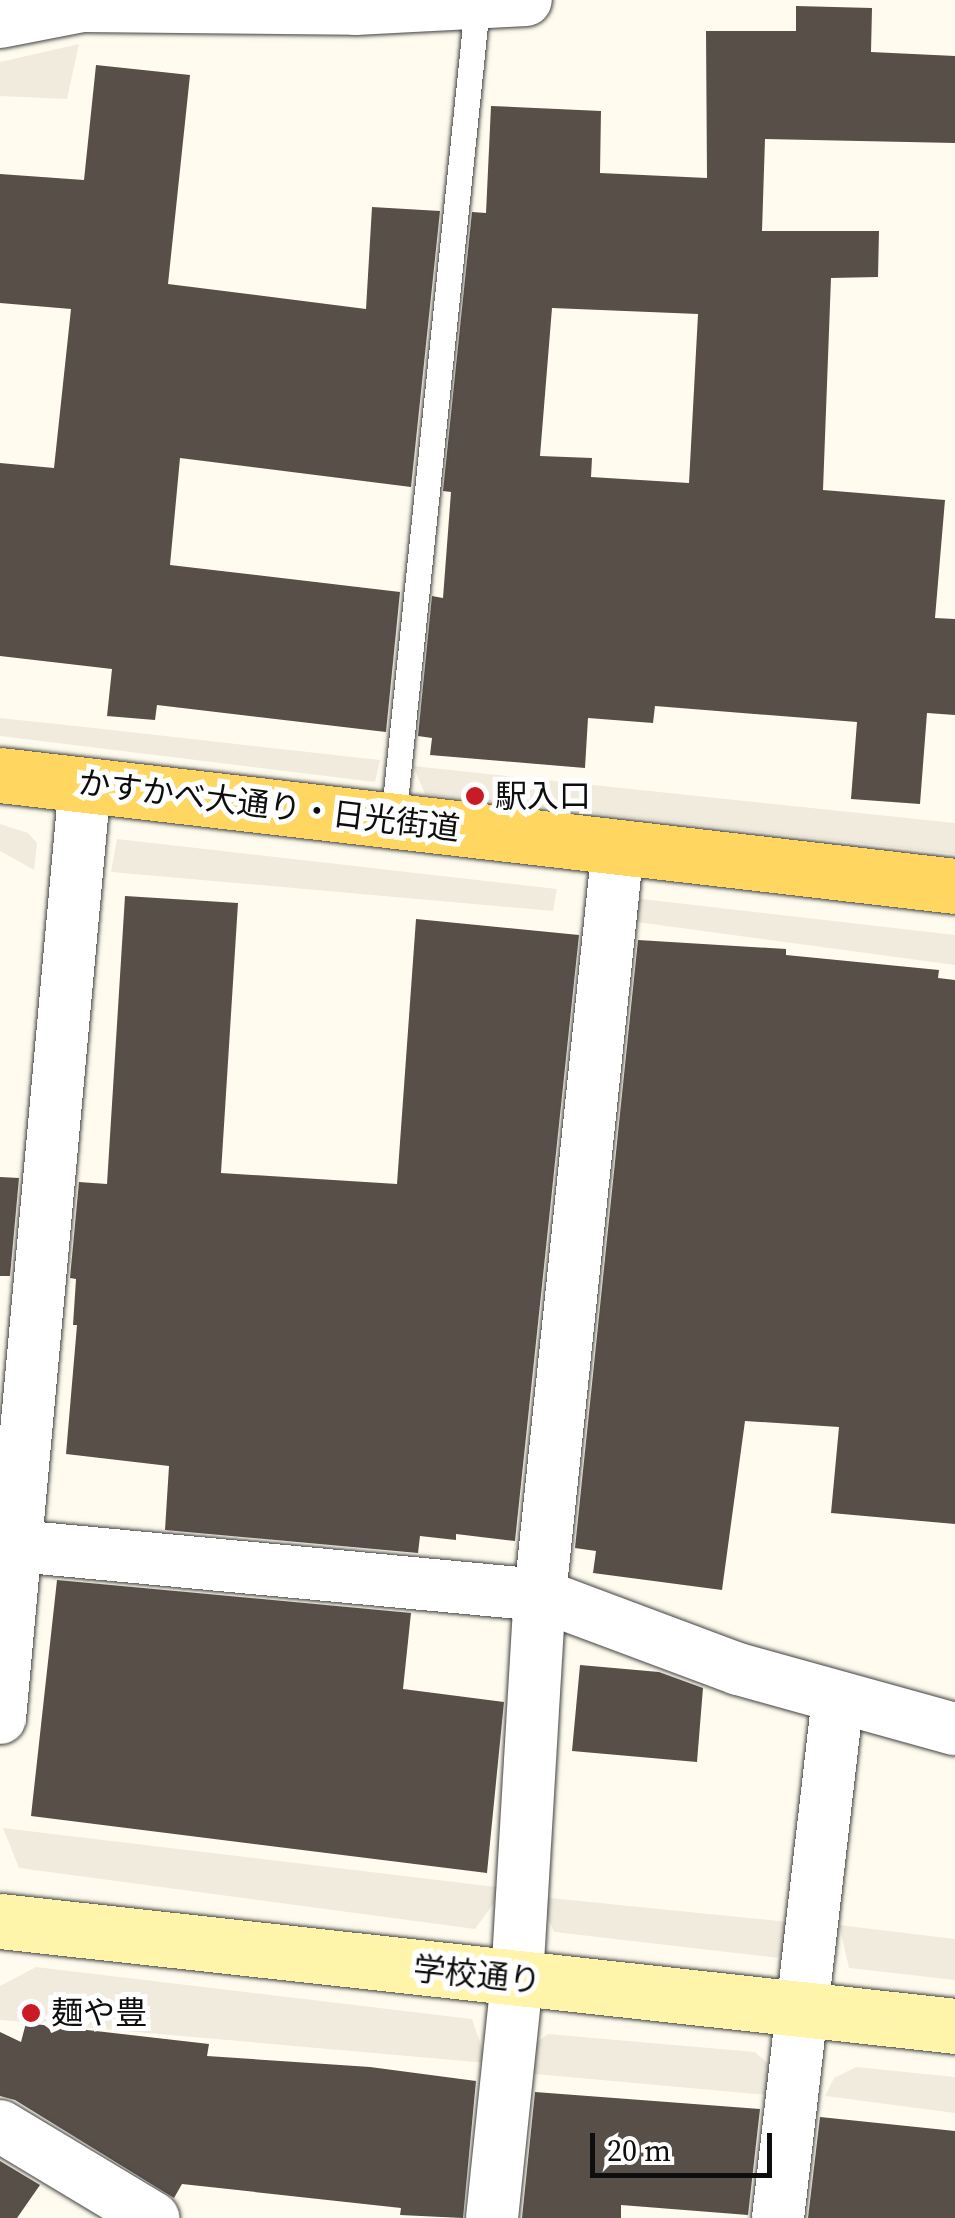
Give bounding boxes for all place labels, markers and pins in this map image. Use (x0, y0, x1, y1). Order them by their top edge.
place label: 駅入口 (495, 777, 591, 815)
marker: 駅入口 (464, 785, 486, 807)
place label: 麺や豊 (51, 1994, 147, 2032)
marker: 麺や豊 (20, 2002, 42, 2024)

